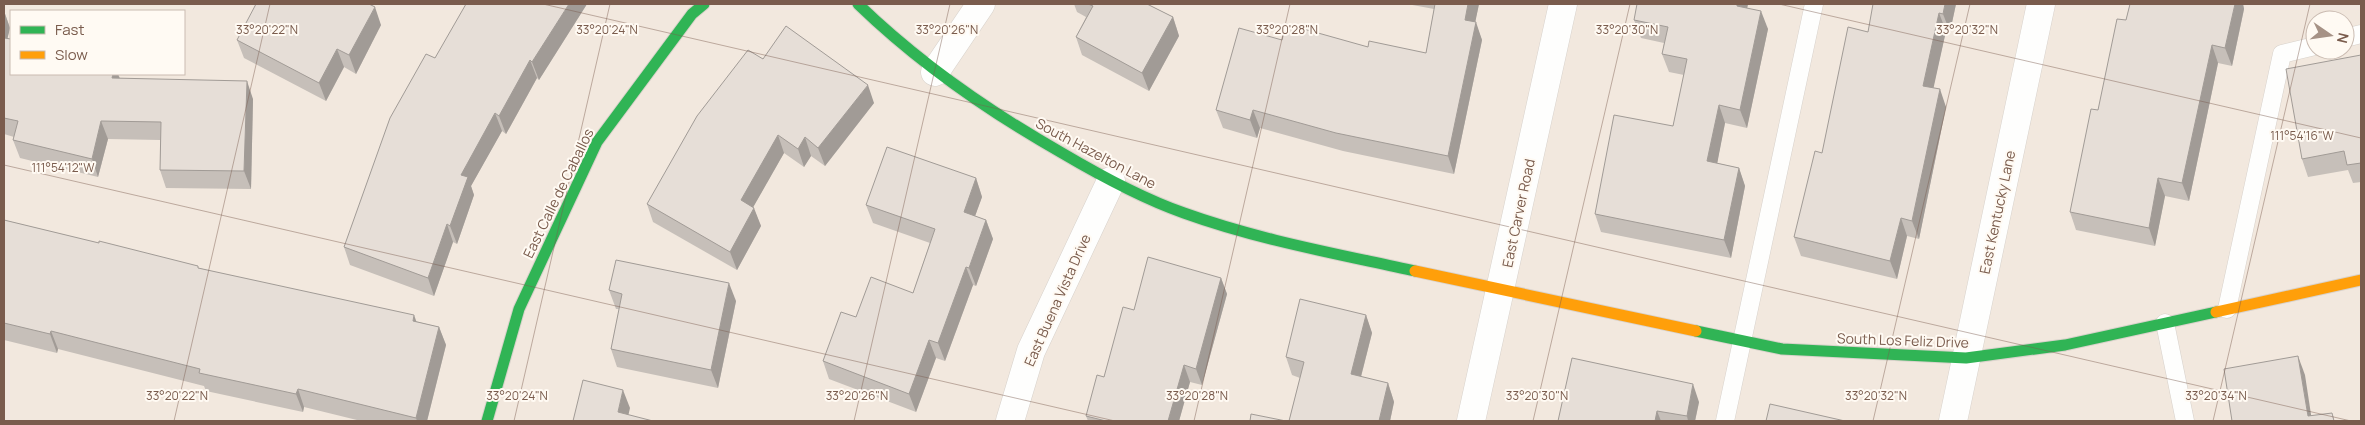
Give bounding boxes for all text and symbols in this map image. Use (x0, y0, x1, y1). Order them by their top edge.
legend (10, 10, 185, 75)
north arrow (2305, 10, 2355, 60)
text: Fast (55, 19, 84, 40)
text: 33°20'22"N (236, 21, 298, 38)
text: 33°20'24"N (576, 21, 638, 38)
text: 33°20'26"N (916, 21, 978, 38)
text: 33°20'28"N (1256, 21, 1318, 38)
text: 33°20'30"N (1596, 21, 1658, 38)
text: 33°20'32"N (1936, 21, 1998, 38)
text: N (2333, 31, 2354, 45)
text: Slow (55, 44, 88, 65)
street label: South Hazelton Lane (1033, 113, 1159, 193)
street label: East Calle de Caballos (518, 125, 598, 261)
text: 111°54'16"W (2270, 127, 2335, 144)
street label: East Kentucky Lane (1975, 149, 2019, 275)
street label: East Carver Road (1497, 157, 1539, 269)
text: 111°54'12"W (31, 159, 95, 176)
street label: East Buena Vista Drive (1019, 231, 1095, 369)
street label: South Los Feliz Drive (1837, 328, 1969, 352)
text: 33°20'22"N (146, 387, 208, 404)
text: 33°20'24"N (486, 387, 548, 404)
text: 33°20'26"N (826, 387, 888, 404)
text: 33°20'28"N (1166, 387, 1228, 404)
text: 33°20'30"N (1506, 387, 1568, 404)
text: 33°20'32"N (1845, 387, 1907, 404)
text: 33°20'34"N (2185, 387, 2247, 404)

